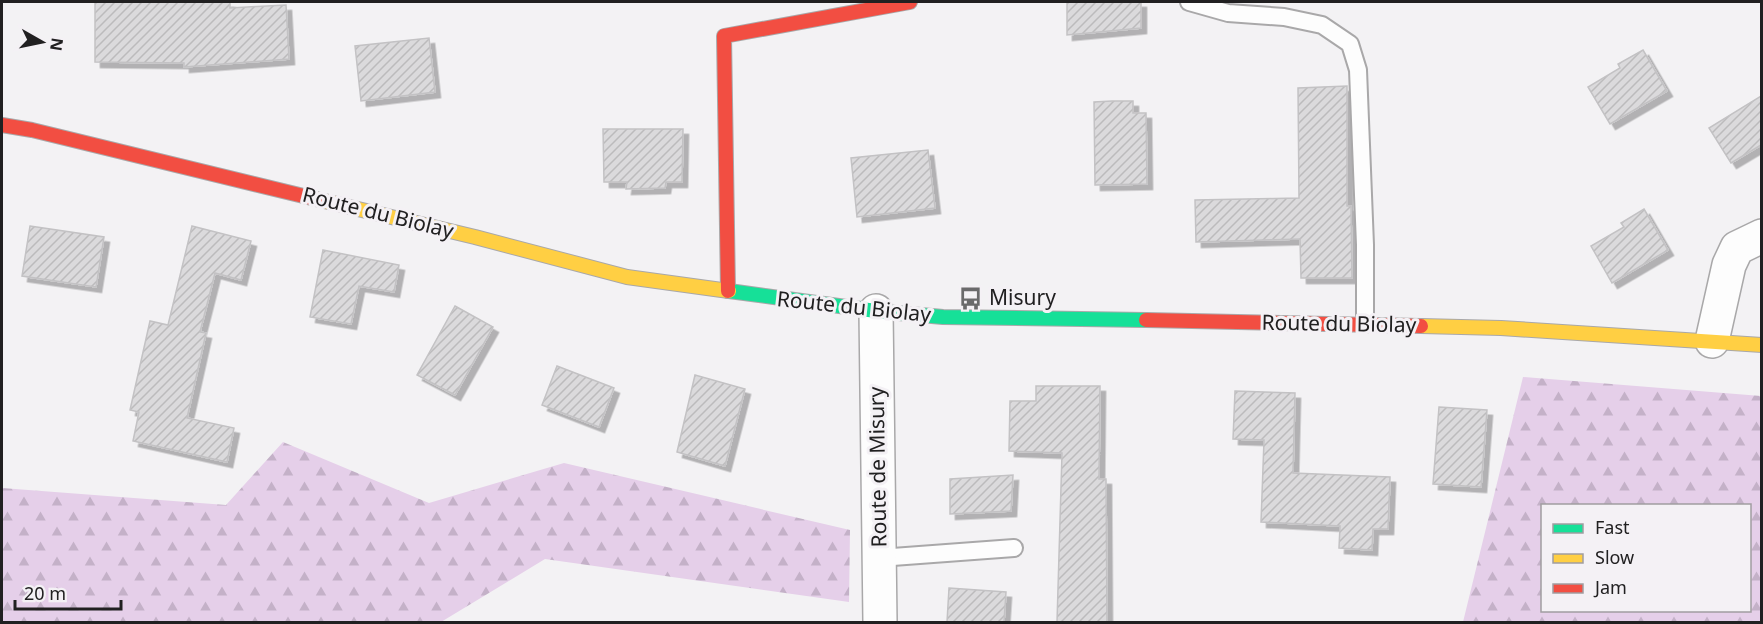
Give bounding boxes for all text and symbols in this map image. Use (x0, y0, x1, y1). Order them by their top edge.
north arrow (12, 12, 72, 72)
text: N (45, 36, 69, 52)
street label: Route du Biolay (300, 180, 457, 244)
place label: Misury (989, 283, 1056, 311)
street label: Route du Biolay (776, 284, 933, 328)
bus stop icon: Misury (958, 285, 984, 311)
street label: Route du Biolay (1261, 308, 1417, 338)
street label: Route de Misury (862, 386, 892, 548)
legend (1541, 504, 1751, 612)
text: Fast (1595, 515, 1630, 539)
text: Slow (1595, 545, 1634, 569)
scale bar (15, 573, 122, 611)
text: Jam (1593, 575, 1627, 599)
text: 20 m (24, 581, 66, 605)

